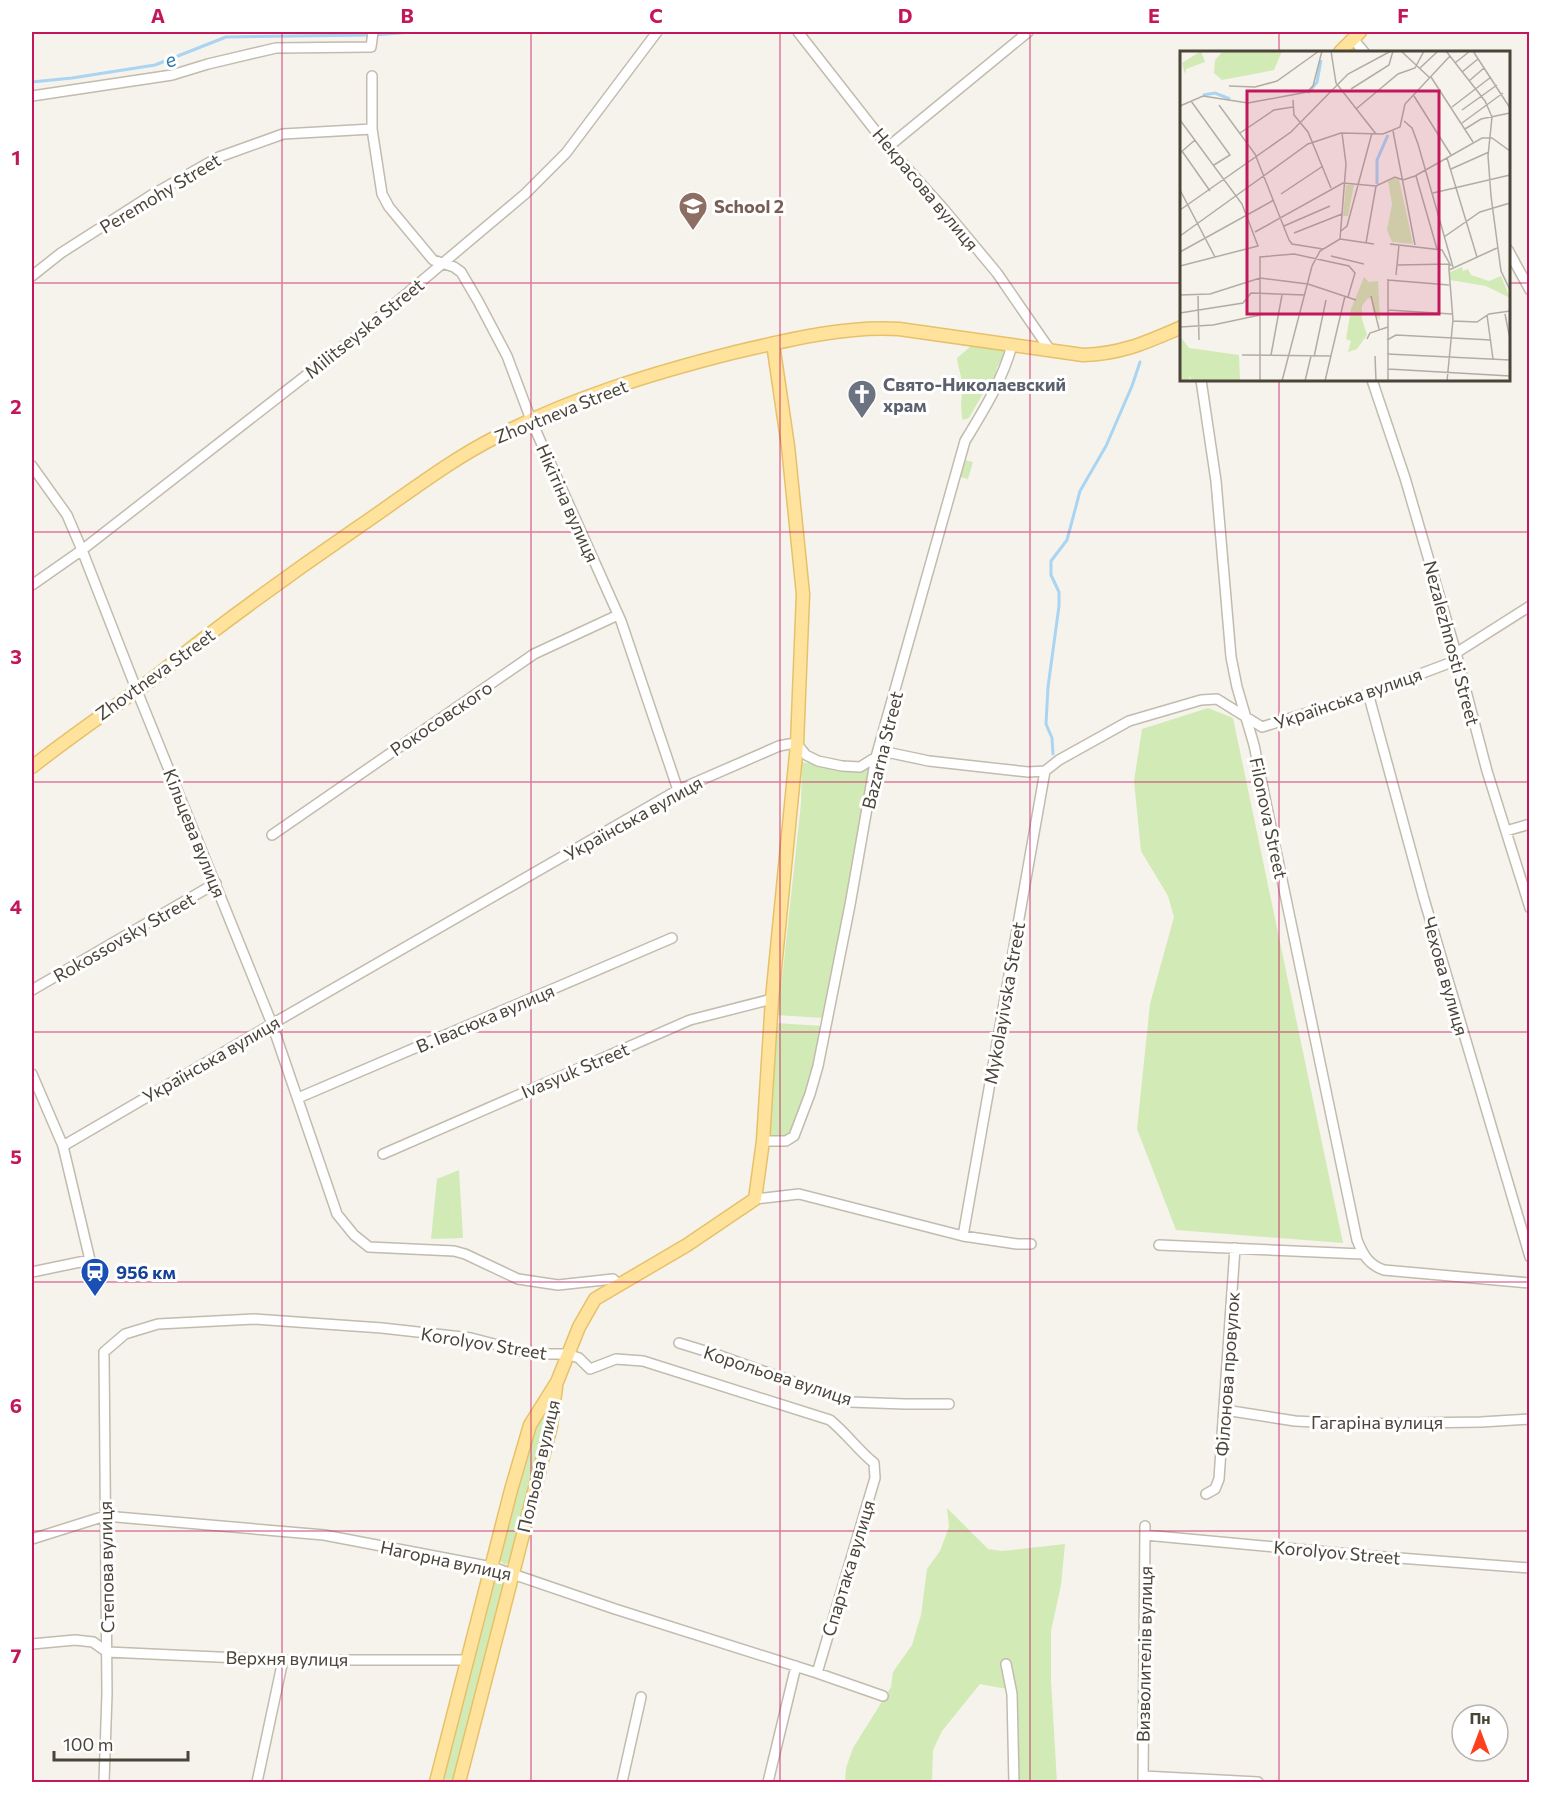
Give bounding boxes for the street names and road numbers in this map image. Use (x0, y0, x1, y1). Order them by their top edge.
street label: Некрасова вулиця (868, 123, 984, 255)
street label: Peremohy Street (96, 148, 224, 238)
street label: Militseyska Street (300, 273, 428, 383)
street label: Zhovtneva Street (491, 374, 631, 448)
street label: Нікітіна вулиця (532, 440, 604, 566)
street label: Nezalezhnosti Street (1419, 558, 1485, 728)
street label: Zhovtneva Street (91, 623, 219, 725)
street label: Українська вулиця (1271, 662, 1425, 734)
street label: Рокосовского (386, 676, 496, 760)
street label: Bazarna Street (857, 689, 907, 811)
street label: Filonova Street (1245, 755, 1293, 881)
street label: Кільцева вулиця (159, 765, 231, 901)
street label: Українська вулиця (560, 771, 706, 865)
street label: Rokossovsky Street (49, 888, 199, 986)
street label: Чехова вулиця (1419, 914, 1473, 1038)
street label: Mykolayivska Street (979, 920, 1029, 1086)
street label: В. Івасюка вулиця (413, 979, 557, 1057)
street label: Українська вулиця (138, 1011, 284, 1107)
street label: Ivasyuk Street (518, 1037, 632, 1103)
street label: Філонова провулок (1210, 1291, 1244, 1457)
street label: Korolyov Street (419, 1322, 549, 1364)
street label: Корольова вулиця (701, 1341, 855, 1409)
street label: Польова вулиця (512, 1397, 564, 1535)
street label: Гагаріна вулиця (1311, 1411, 1443, 1433)
street label: Спартака вулиця (817, 1497, 879, 1639)
street label: Степова вулиця (94, 1501, 118, 1633)
street label: Нагорна вулиця (378, 1535, 514, 1585)
street label: Korolyov Street (1273, 1535, 1401, 1569)
street label: Визволителів вулиця (1131, 1566, 1157, 1742)
street label: Верхня вулиця (225, 1646, 349, 1670)

